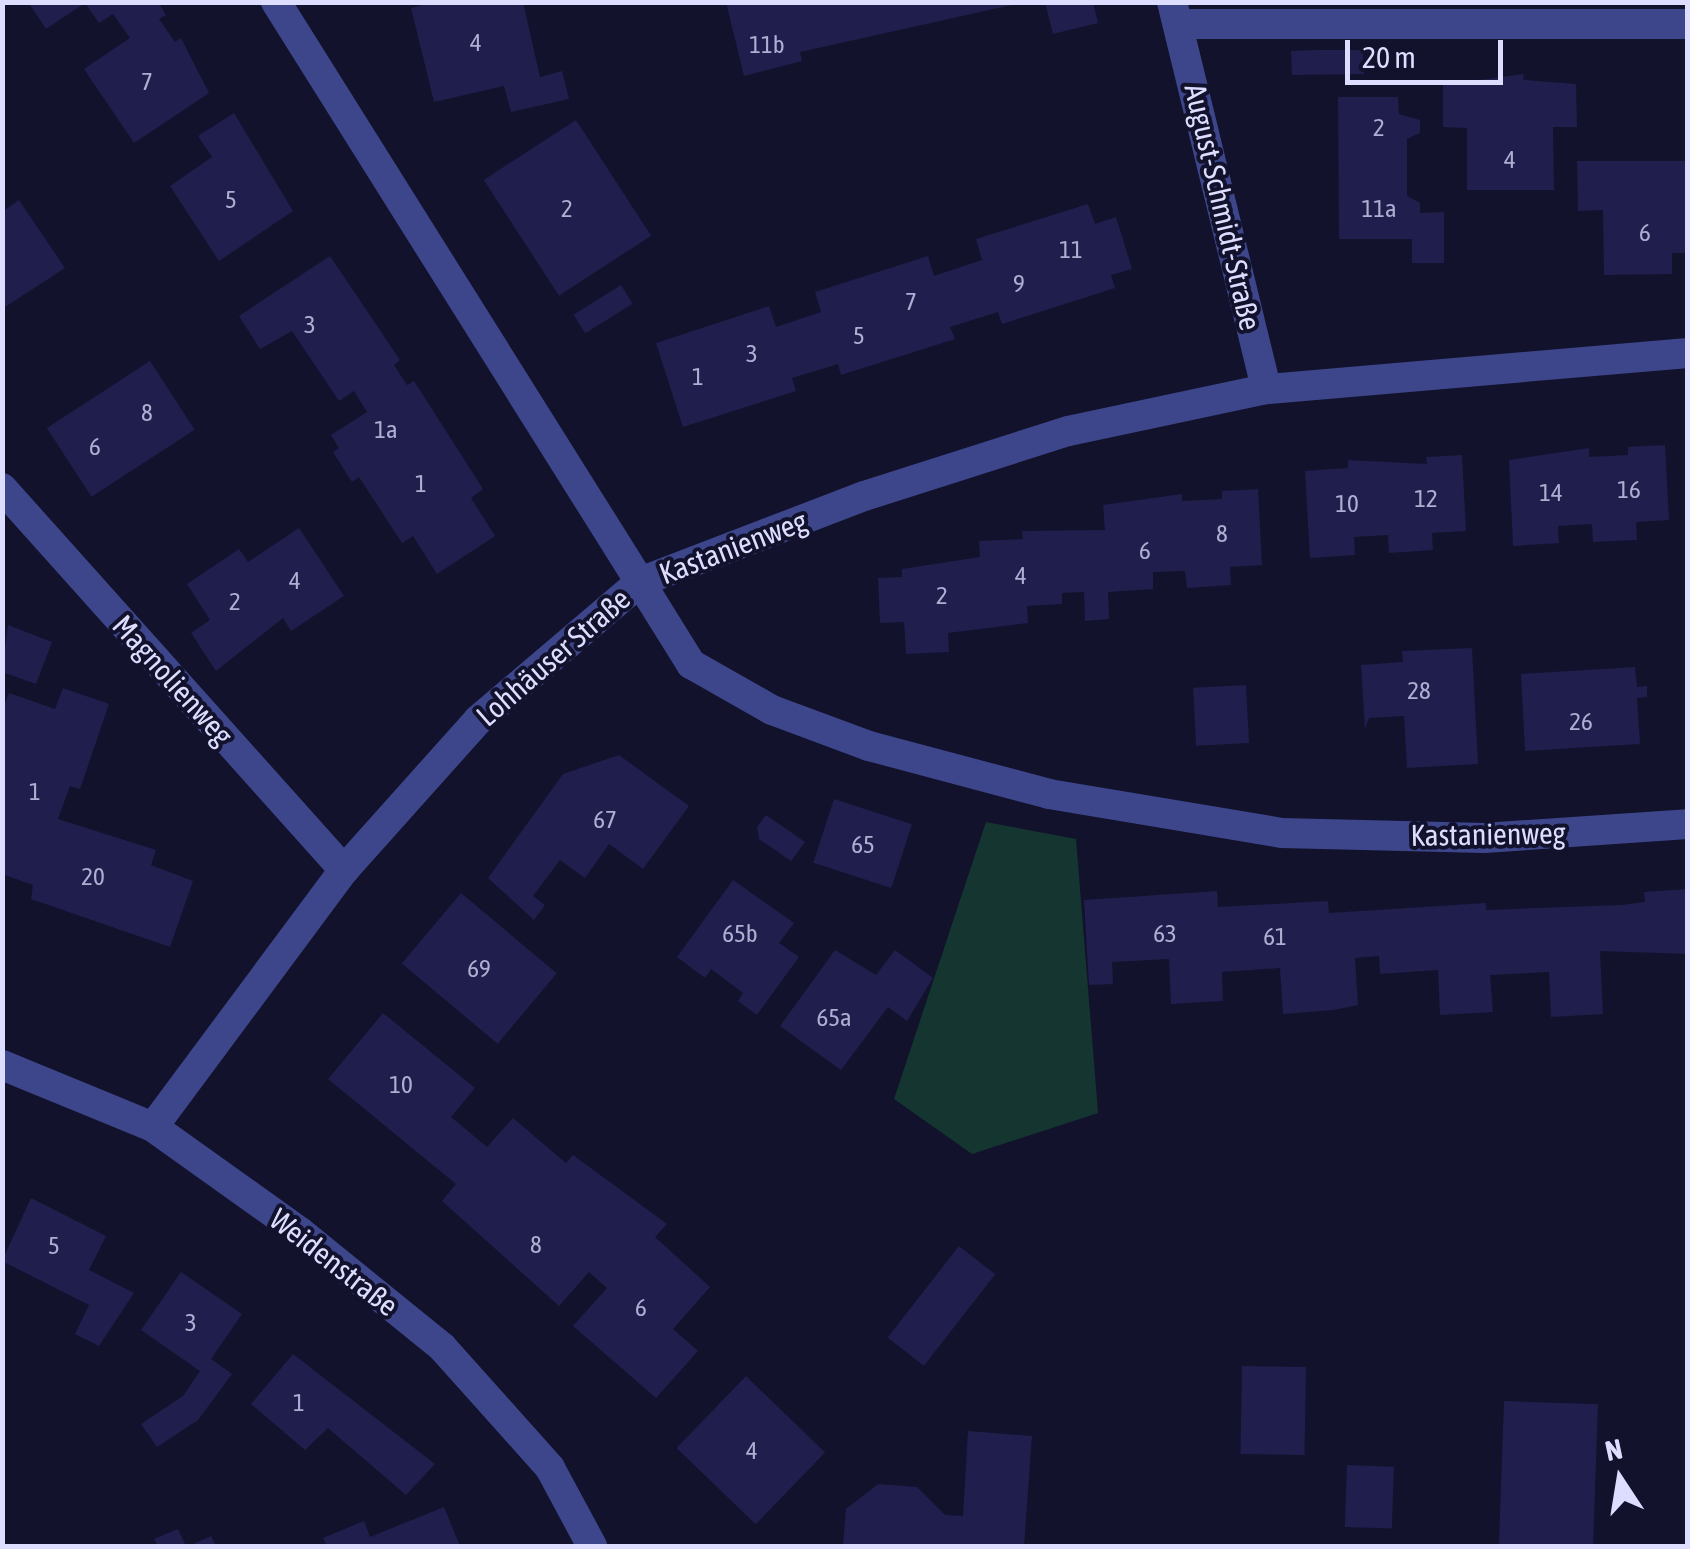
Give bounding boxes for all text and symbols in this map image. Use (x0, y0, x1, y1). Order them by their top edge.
scale bar (1350, 20, 1508, 82)
house number: 4 (470, 27, 482, 57)
house number: 11b (749, 29, 785, 59)
text: 20 m (1362, 40, 1416, 74)
house number: 7 (141, 66, 153, 96)
street label: August-Schmidt-Straße (1177, 80, 1269, 334)
house number: 2 (1373, 112, 1385, 142)
house number: 4 (1504, 144, 1516, 174)
house number: 5 (225, 184, 237, 214)
house number: 2 (561, 193, 573, 223)
house number: 11a (1361, 193, 1397, 223)
house number: 6 (1639, 217, 1651, 247)
house number: 11 (1059, 234, 1083, 264)
house number: 9 (1013, 268, 1025, 298)
house number: 7 (905, 286, 917, 316)
house number: 3 (304, 309, 316, 339)
house number: 5 (853, 320, 865, 350)
house number: 3 (746, 338, 758, 368)
house number: 1 (692, 361, 704, 391)
house number: 8 (141, 397, 153, 427)
house number: 1a (374, 414, 398, 444)
house number: 6 (89, 431, 101, 461)
house number: 1 (415, 468, 427, 498)
house number: 16 (1617, 474, 1641, 504)
house number: 14 (1539, 477, 1563, 507)
house number: 12 (1414, 483, 1438, 513)
house number: 10 (1335, 488, 1359, 518)
street label: Kastanienweg (654, 502, 812, 592)
house number: 8 (1216, 518, 1228, 548)
house number: 6 (1139, 535, 1151, 565)
house number: 4 (1015, 560, 1027, 590)
house number: 4 (289, 565, 301, 595)
house number: 2 (936, 580, 948, 610)
street label: Lohhäuser Straße (469, 581, 637, 733)
house number: 2 (229, 586, 241, 616)
street label: Magnolienweg (105, 607, 241, 753)
house number: 28 (1407, 675, 1431, 705)
house number: 26 (1569, 706, 1593, 736)
house number: 1 (29, 776, 41, 806)
house number: 67 (593, 804, 617, 834)
street label: Kastanienweg (1410, 815, 1566, 853)
house number: 65 (851, 829, 875, 859)
house number: 20 (81, 861, 105, 891)
house number: 65b (722, 918, 758, 948)
house number: 63 (1153, 918, 1177, 948)
house number: 61 (1263, 921, 1287, 951)
house number: 69 (467, 953, 491, 983)
house number: 65a (816, 1002, 852, 1032)
house number: 10 (389, 1069, 413, 1099)
street label: Weidenstraße (263, 1201, 405, 1323)
house number: 8 (530, 1229, 542, 1259)
house number: 5 (48, 1230, 60, 1260)
house number: 6 (635, 1292, 647, 1322)
house number: 3 (185, 1307, 197, 1337)
house number: 1 (293, 1387, 305, 1417)
north arrow (1570, 1429, 1670, 1529)
text: N (1602, 1432, 1625, 1467)
house number: 4 (746, 1435, 758, 1465)

